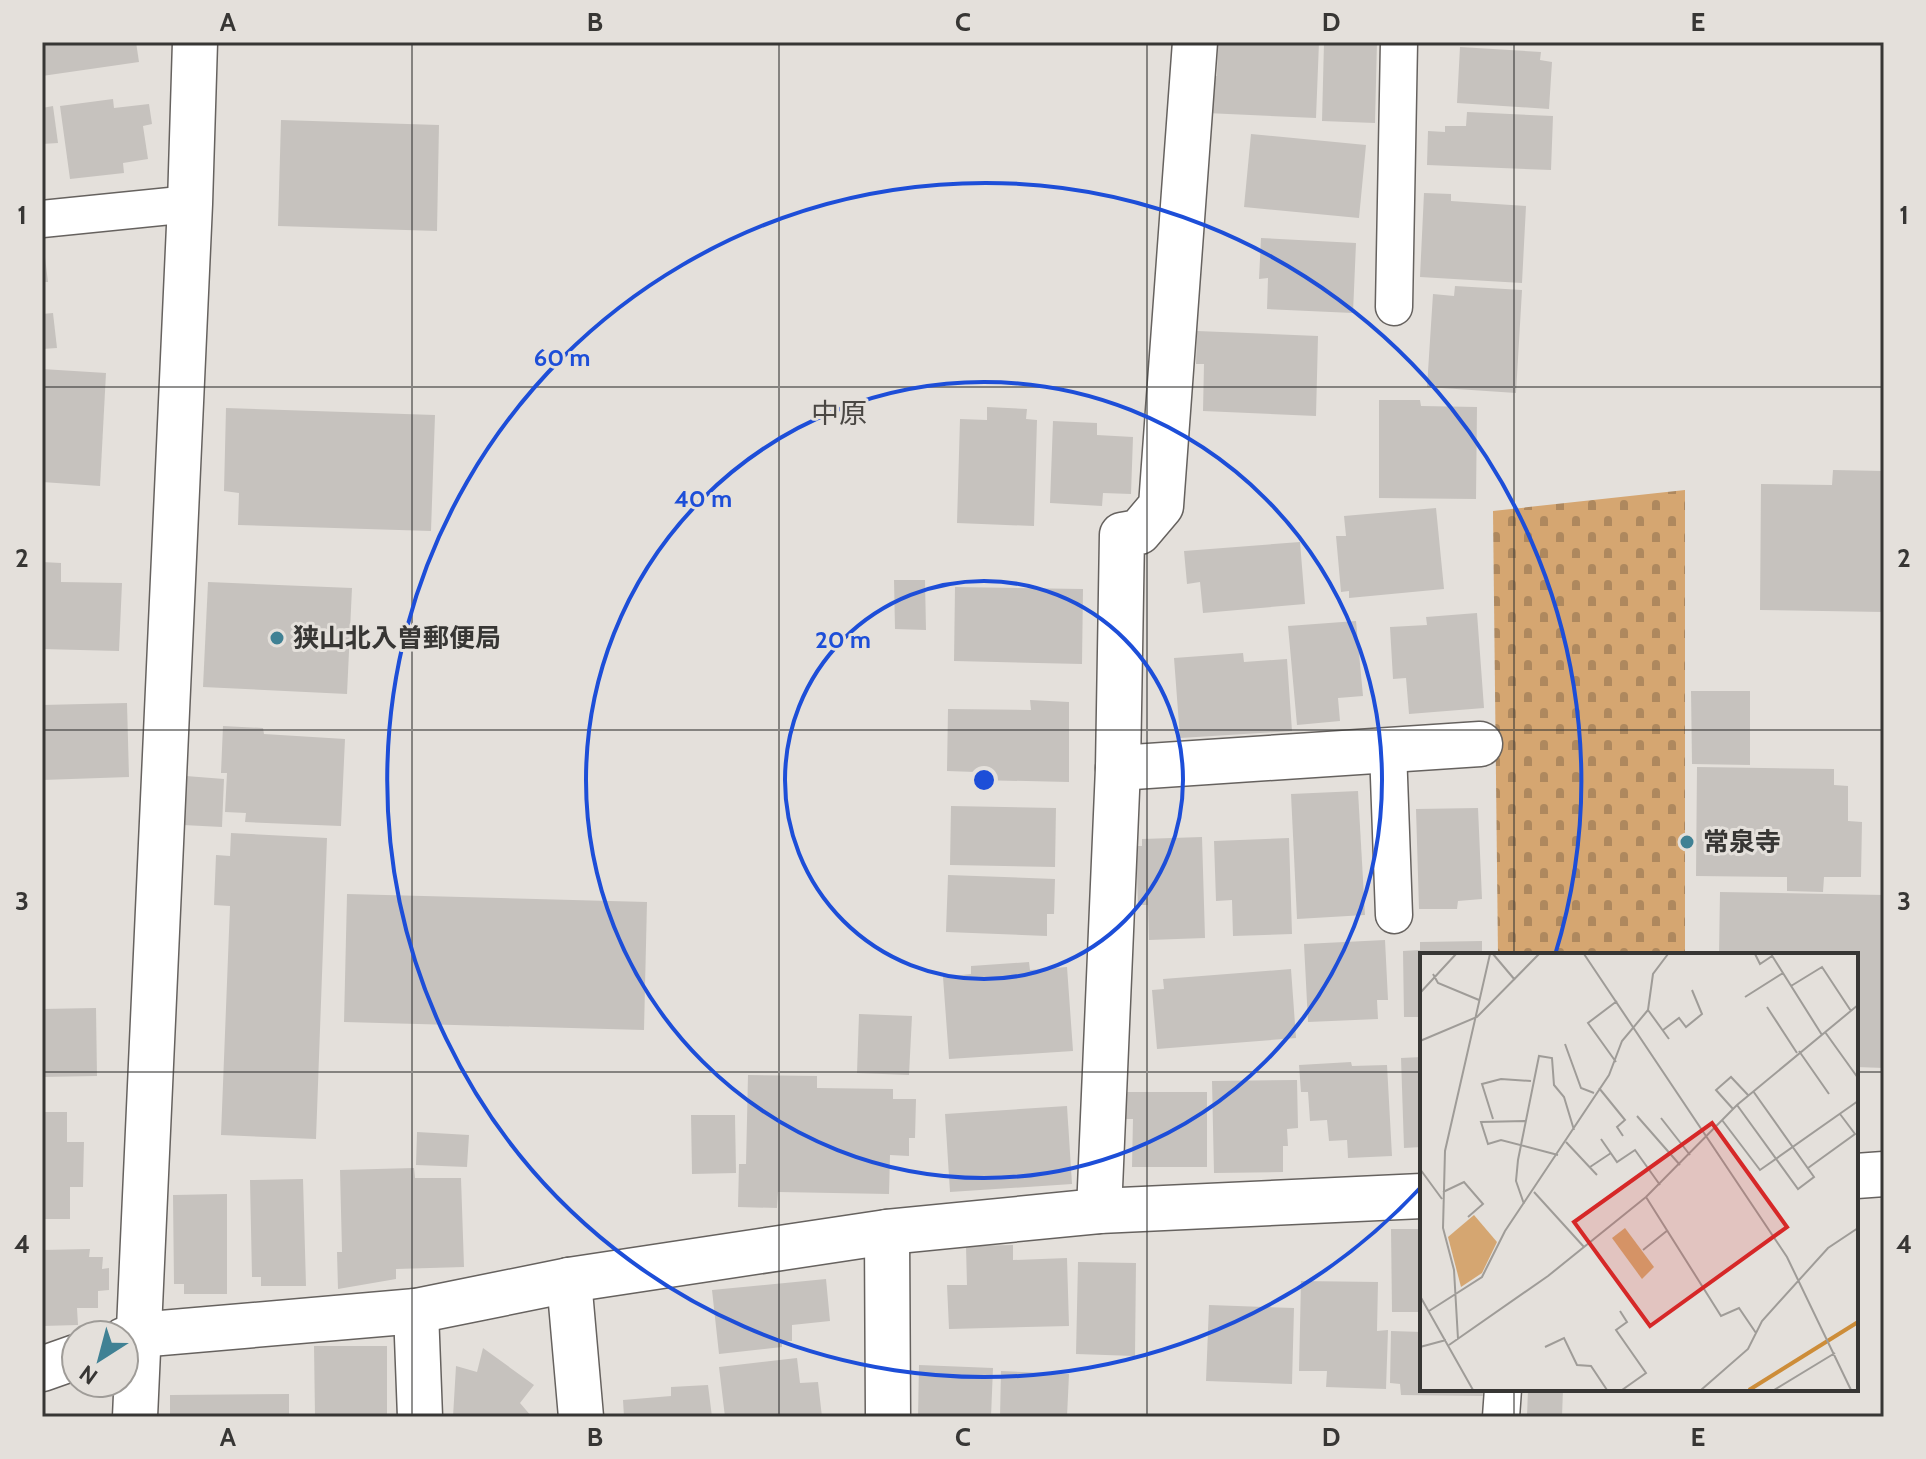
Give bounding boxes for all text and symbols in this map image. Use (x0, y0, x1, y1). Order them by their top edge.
text: A (220, 6, 237, 38)
text: B (587, 6, 603, 38)
text: C (955, 6, 971, 38)
text: D (1322, 6, 1340, 38)
text: E (1691, 6, 1705, 38)
text: 1 (17, 199, 27, 231)
text: 1 (1899, 199, 1909, 231)
text: 60 m (534, 343, 590, 372)
district label: 中原 (811, 396, 867, 430)
text: 40 m (674, 484, 732, 513)
text: 2 (15, 542, 29, 574)
text: 2 (1897, 542, 1911, 574)
place label: 狭山北入曽郵便局 (293, 622, 501, 654)
text: 20 m (815, 625, 871, 654)
marker: 狭山北入曽郵便局 (268, 629, 286, 647)
centre of rings (970, 766, 998, 794)
place label: 常泉寺 (1703, 826, 1781, 858)
marker: 常泉寺 (1678, 833, 1696, 851)
text: 3 (15, 885, 29, 917)
text: 3 (1897, 885, 1911, 917)
inset map (1420, 953, 1858, 1391)
text: 4 (14, 1228, 30, 1260)
text: 4 (1896, 1228, 1912, 1260)
north arrow (60, 1319, 140, 1399)
text: N (74, 1359, 103, 1390)
text: A (220, 1421, 237, 1453)
text: B (587, 1421, 603, 1453)
text: C (955, 1421, 971, 1453)
text: D (1322, 1421, 1340, 1453)
text: E (1691, 1421, 1705, 1453)

